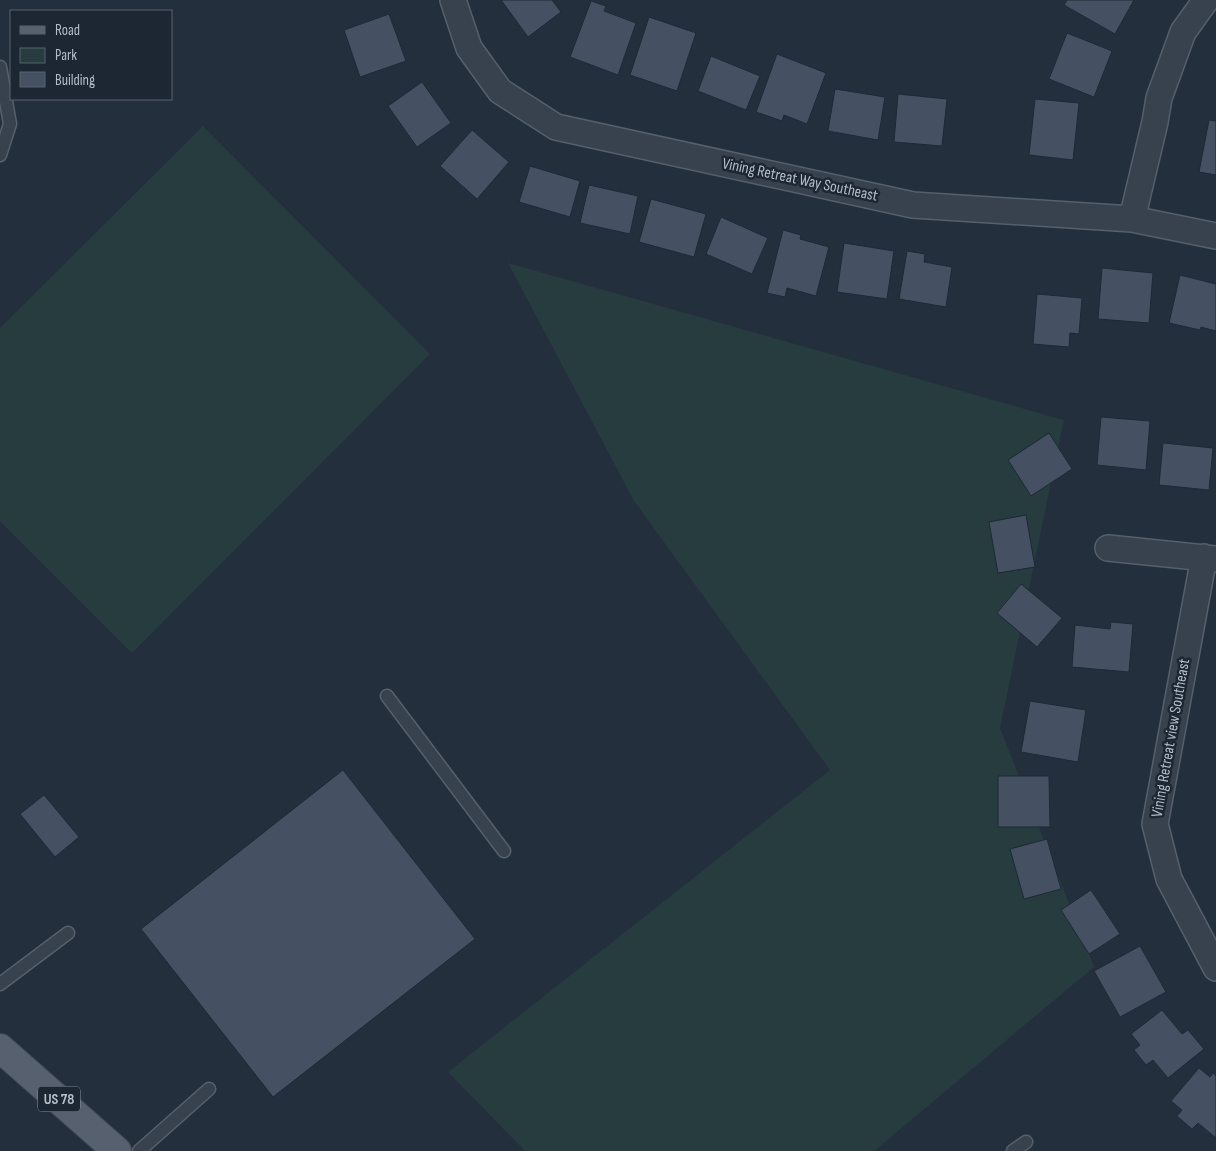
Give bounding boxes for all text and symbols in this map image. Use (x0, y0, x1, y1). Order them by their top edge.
legend (10, 10, 172, 100)
text: Road (55, 21, 80, 40)
text: Park (55, 46, 77, 65)
text: Building (55, 71, 95, 90)
street label: Vining Retreat Way Southeast (721, 154, 880, 206)
street label: Vining Retreat view Southeast (1148, 657, 1194, 819)
road number: US 78 (38, 1086, 80, 1112)

